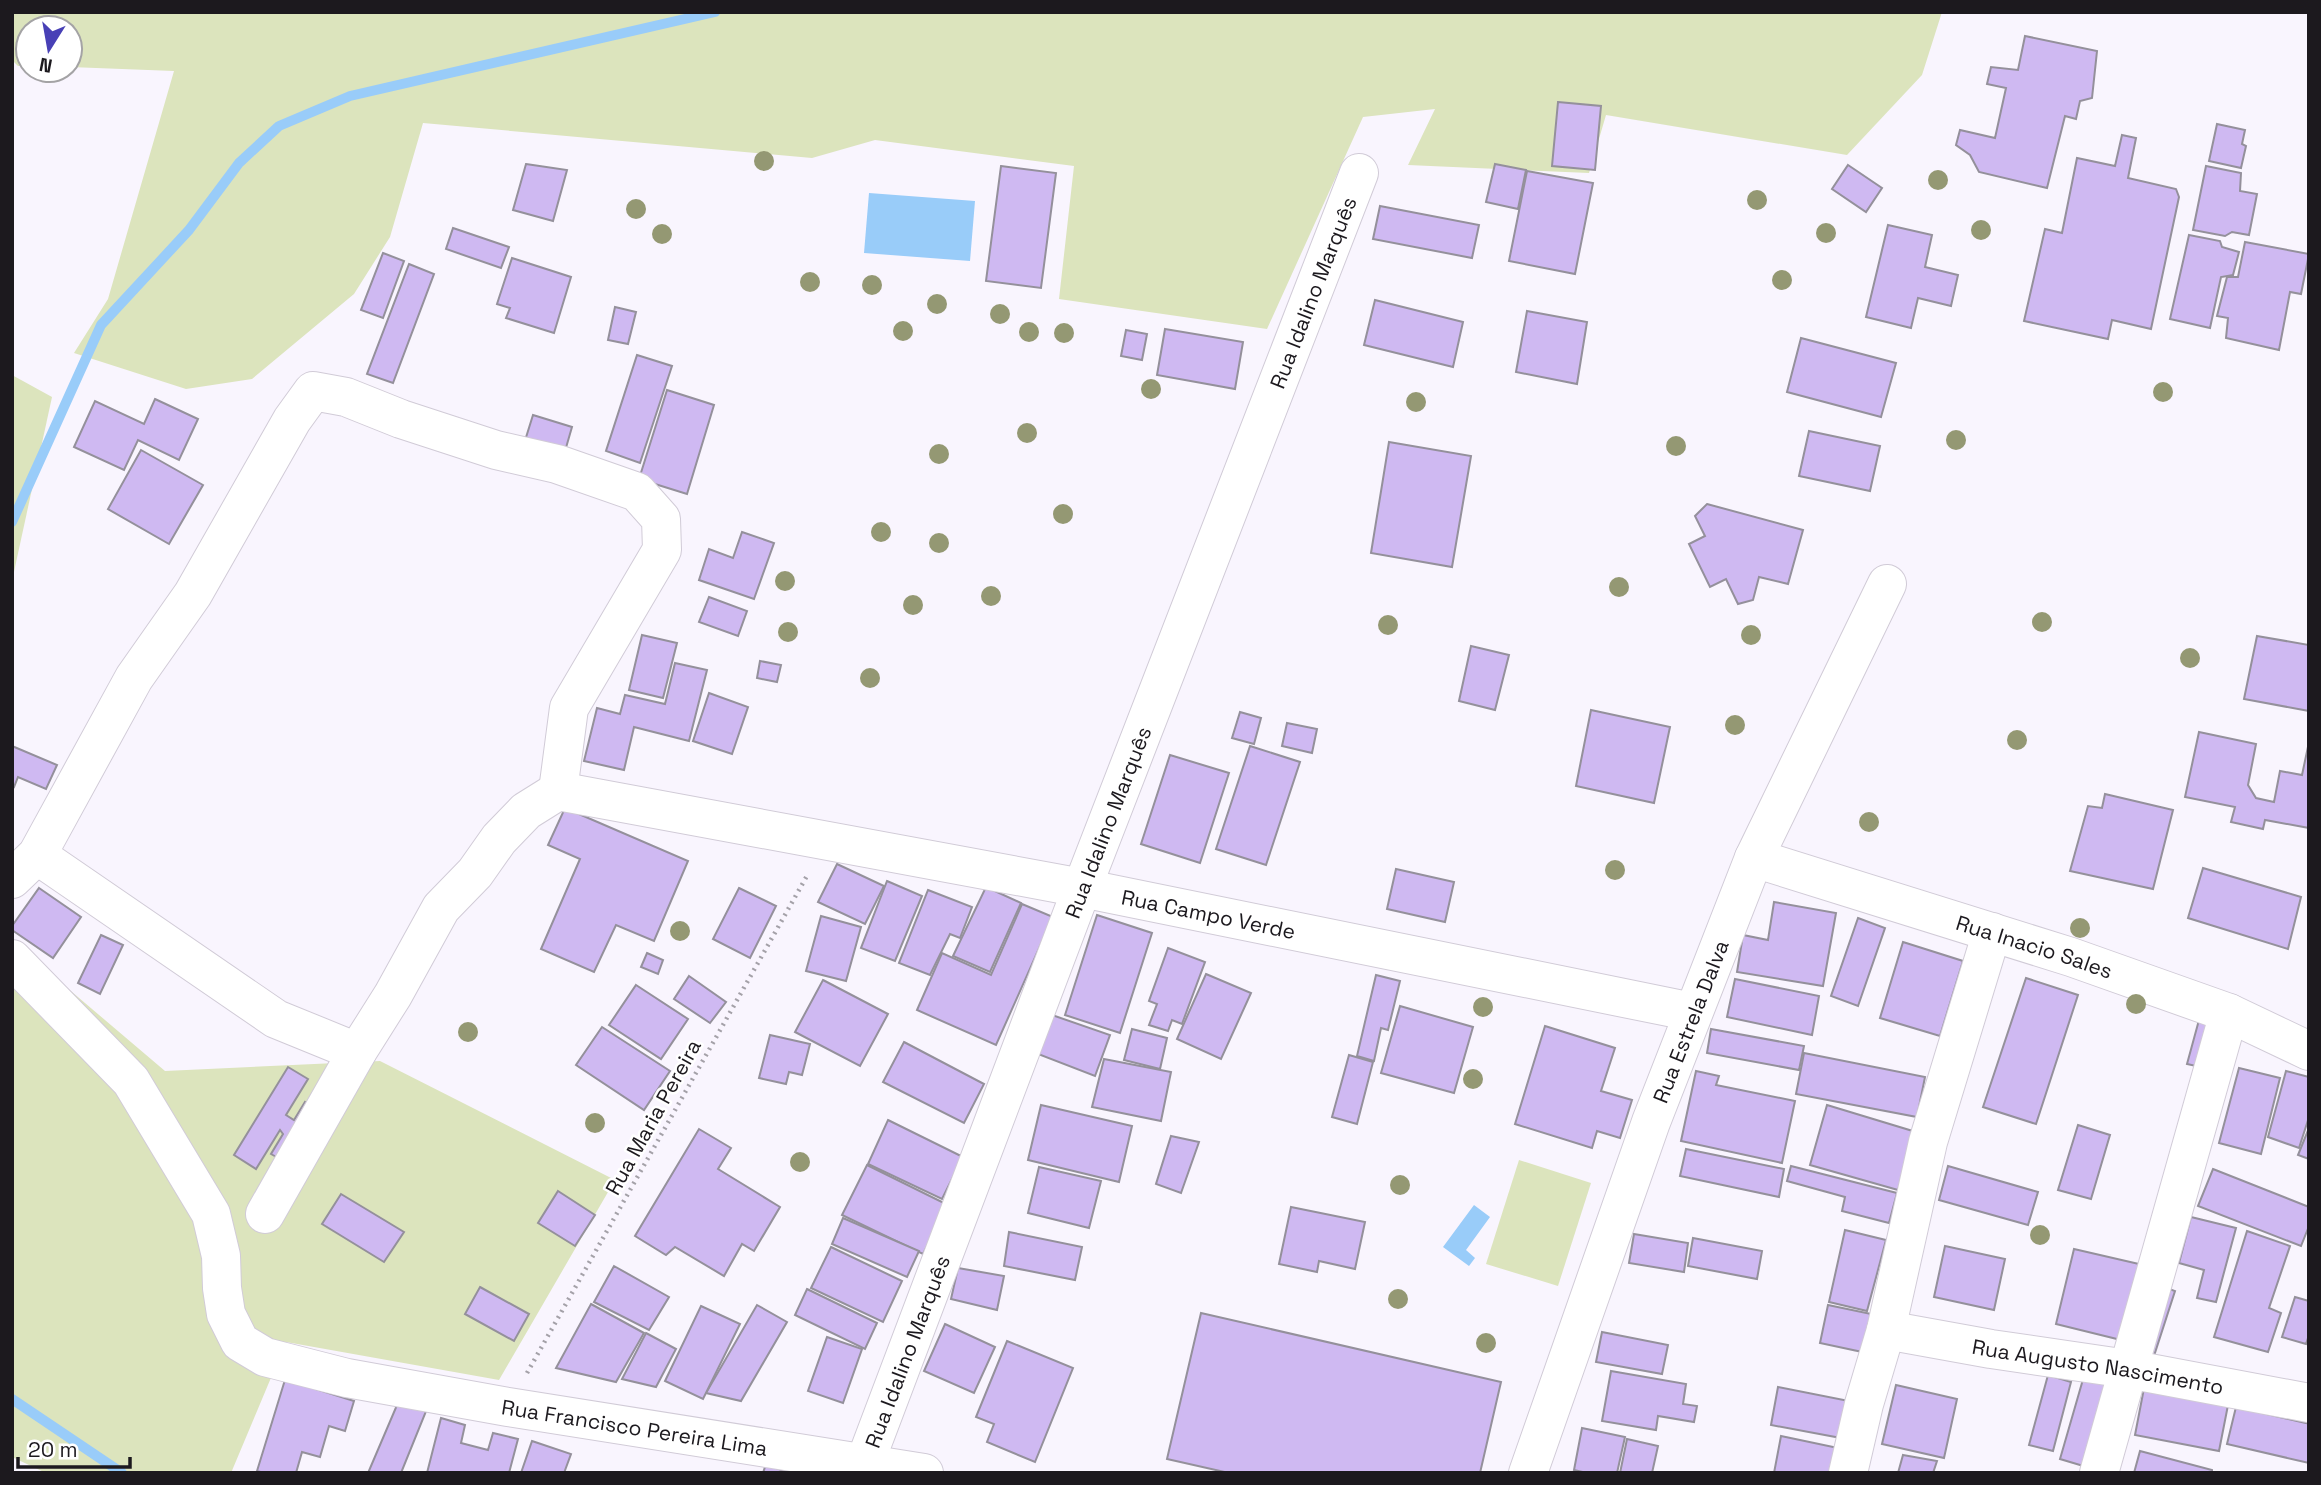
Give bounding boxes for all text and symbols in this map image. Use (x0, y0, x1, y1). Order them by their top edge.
north arrow (14, 14, 84, 84)
text: N (37, 52, 54, 79)
street label: Rua Idalino Marquês (1263, 193, 1362, 392)
street label: Rua Idalino Marquês (1058, 722, 1157, 922)
street label: Rua Campo Verde (1119, 883, 1298, 945)
street label: Rua Inacio Sales (1953, 908, 2116, 984)
street label: Rua Estrela Dalva (1646, 936, 1734, 1107)
street label: Rua Maria Pereira (599, 1034, 707, 1200)
street label: Rua Idalino Marquês (858, 1251, 956, 1451)
street label: Rua Augusto Nascimento (1970, 1332, 2226, 1400)
street label: Rua Francisco Pereira Lima (500, 1393, 769, 1461)
scale bar (18, 1426, 130, 1470)
text: 20 m (28, 1436, 78, 1463)

